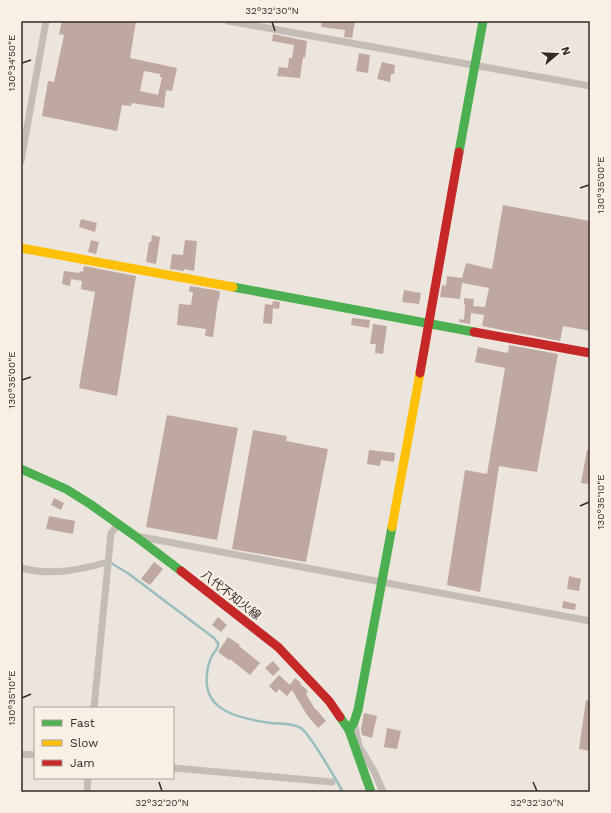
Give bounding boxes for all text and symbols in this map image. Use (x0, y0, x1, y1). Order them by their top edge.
text: 32°32'30"N (245, 5, 299, 16)
north arrow (537, 34, 577, 74)
text: 130°34'50"E (6, 35, 17, 91)
text: N (559, 45, 573, 57)
text: 130°35'00"E (595, 156, 606, 214)
text: 130°35'00"E (6, 351, 17, 409)
text: 130°35'10"E (595, 474, 606, 530)
street label: 八代不知火線 (198, 567, 264, 623)
text: 130°35'10"E (6, 670, 17, 726)
legend (34, 707, 174, 779)
text: Fast (70, 716, 95, 730)
text: Slow (70, 736, 98, 750)
text: Jam (70, 756, 95, 770)
text: 32°32'20"N (135, 797, 189, 808)
text: 32°32'30"N (510, 797, 564, 808)

